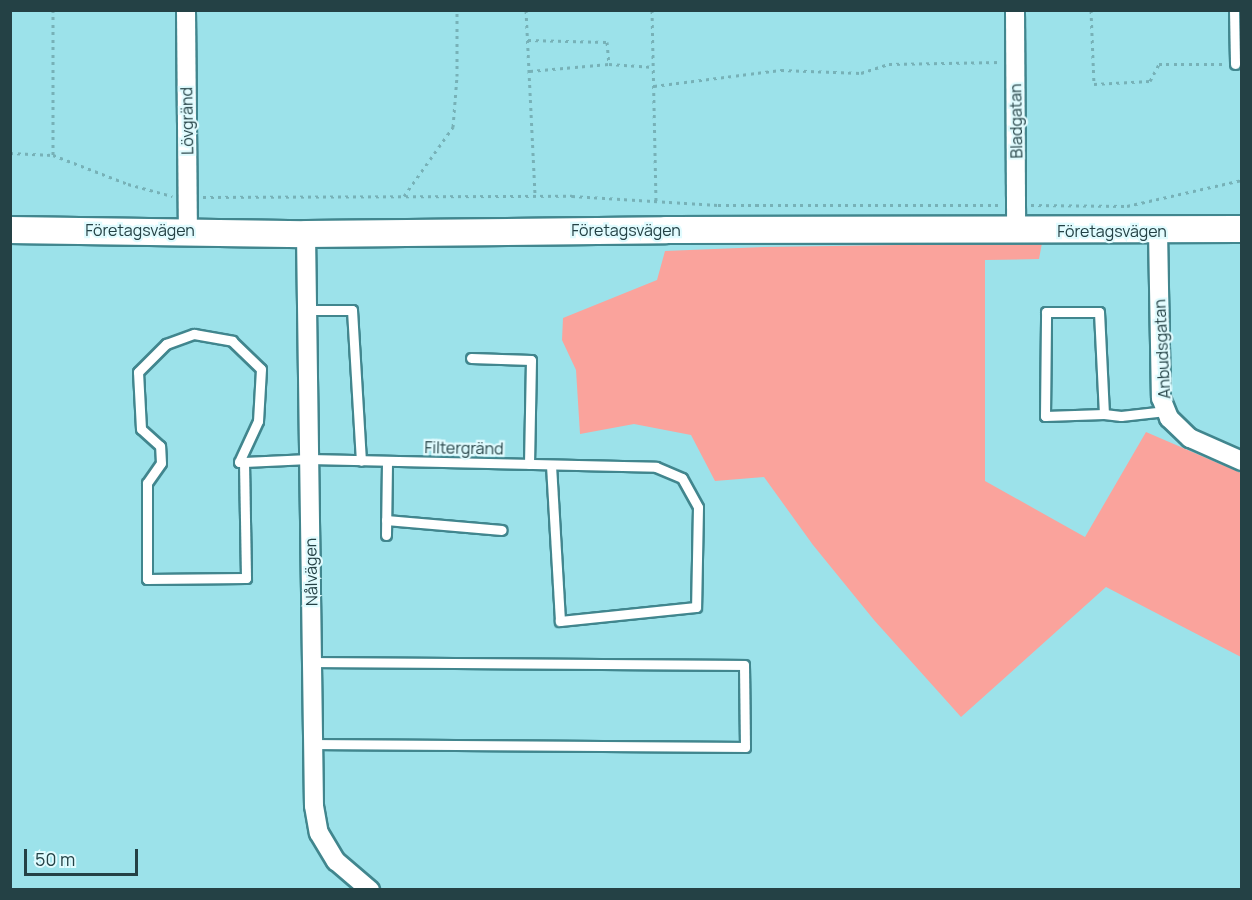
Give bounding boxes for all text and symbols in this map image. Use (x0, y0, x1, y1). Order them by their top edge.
street label: Bladgatan (1006, 83, 1026, 159)
street label: Lövgränd (177, 87, 197, 155)
street label: Företagsvägen (85, 220, 195, 240)
street label: Företagsvägen (571, 220, 681, 240)
street label: Företagsvägen (1057, 221, 1167, 241)
street label: Anbudsgatan (1150, 299, 1174, 399)
street label: Filtergränd (424, 438, 504, 458)
street label: Nålvägen (301, 538, 321, 606)
scale bar (27, 837, 141, 875)
text: 50 m (35, 847, 75, 871)

